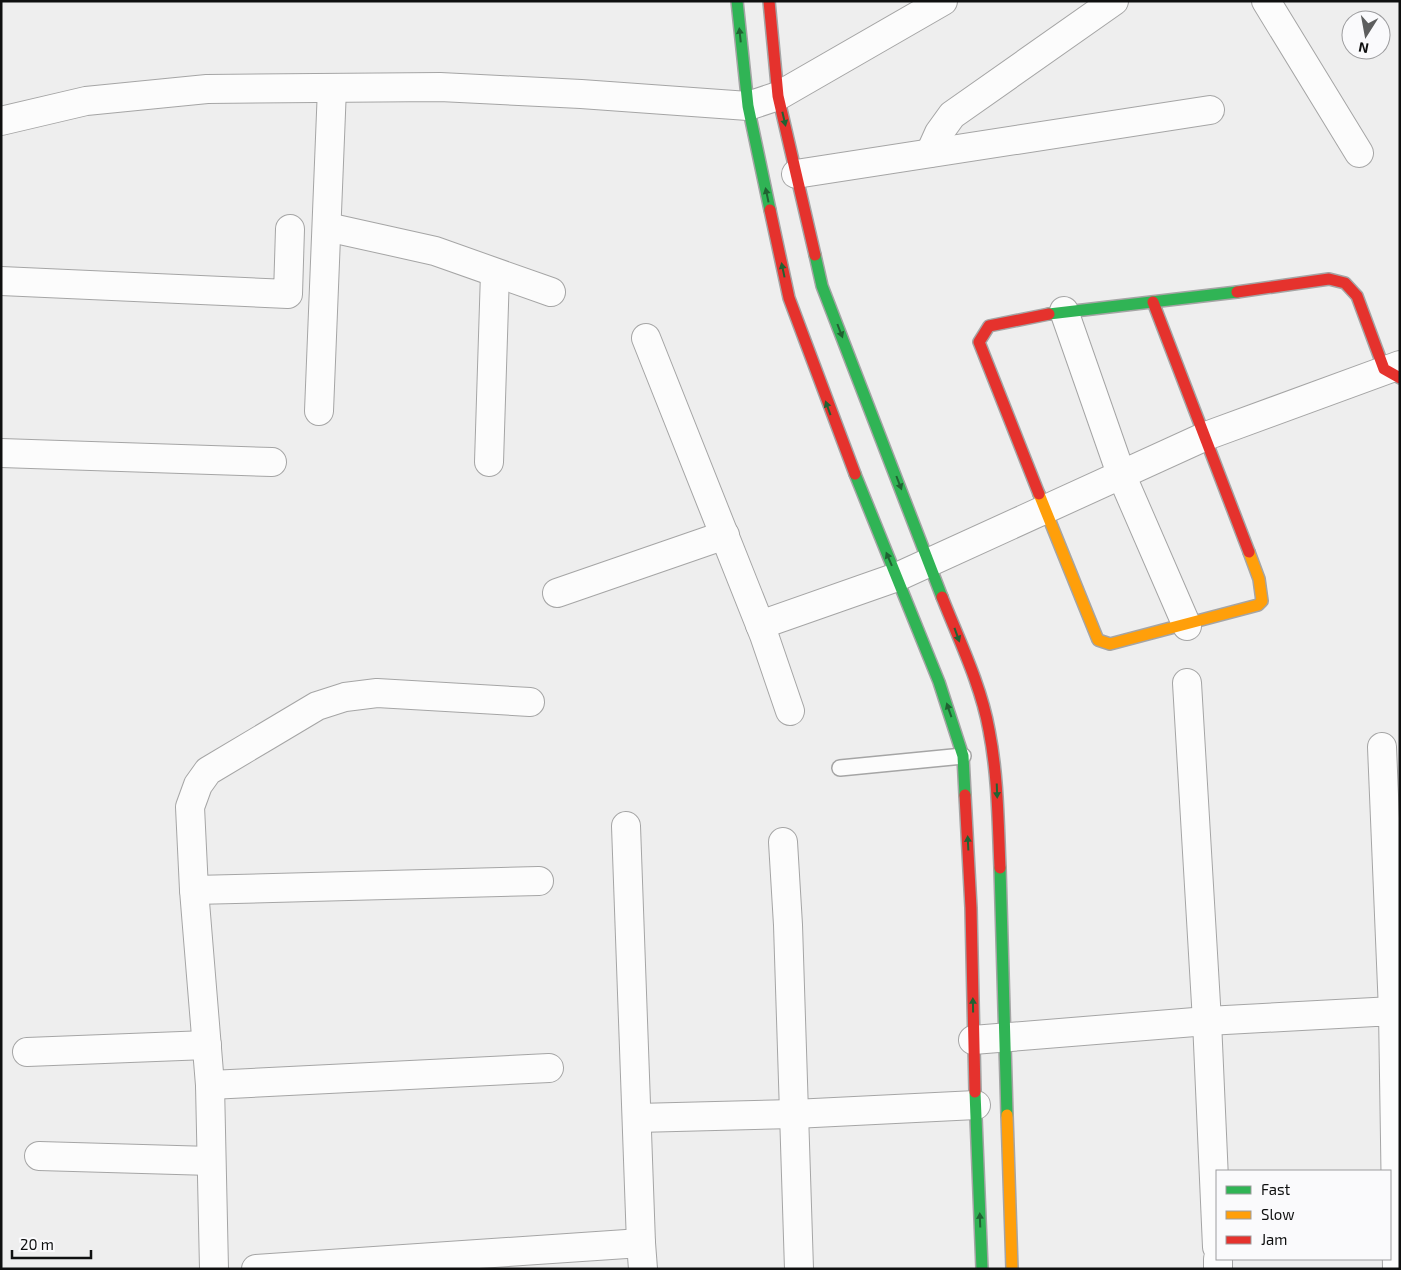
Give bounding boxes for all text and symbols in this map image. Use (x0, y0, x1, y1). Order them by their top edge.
north arrow (1341, 10, 1391, 60)
one-way arrow (736, 27, 744, 43)
text: N (1357, 39, 1370, 58)
one-way arrow (780, 111, 788, 127)
one-way arrow (763, 188, 771, 203)
one-way arrow (779, 263, 787, 278)
one-way arrow (837, 324, 844, 339)
one-way arrow (824, 400, 831, 415)
one-way arrow (895, 476, 903, 491)
one-way arrow (884, 551, 892, 566)
one-way arrow (954, 627, 961, 642)
one-way arrow (944, 702, 952, 717)
one-way arrow (993, 783, 1001, 799)
one-way arrow (963, 835, 971, 851)
one-way arrow (969, 997, 977, 1013)
legend (1216, 1170, 1391, 1260)
text: Fast (1261, 1180, 1291, 1198)
text: Slow (1261, 1205, 1295, 1223)
one-way arrow (976, 1212, 984, 1228)
scale bar (12, 1228, 91, 1260)
text: Jam (1261, 1230, 1287, 1248)
text: 20 m (20, 1235, 54, 1253)

